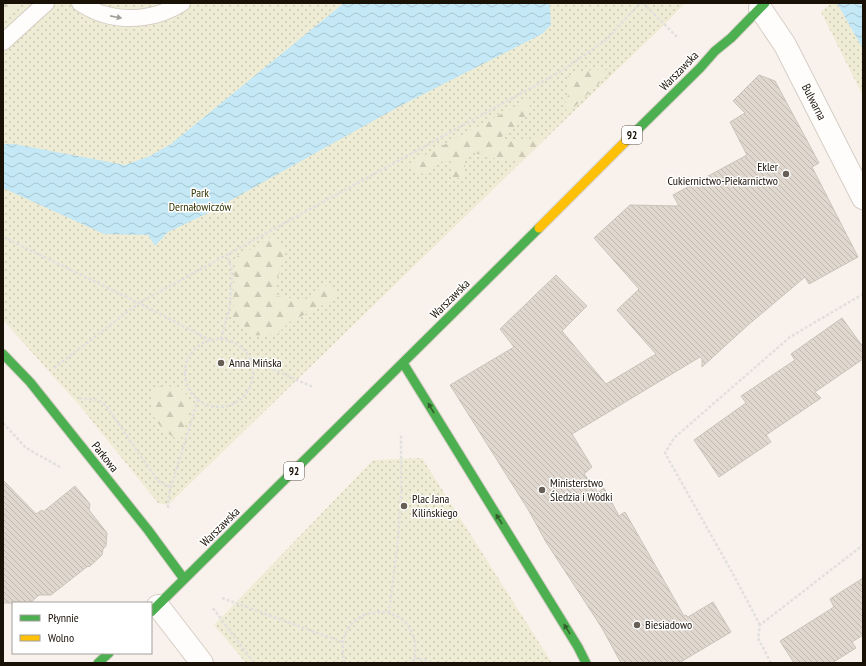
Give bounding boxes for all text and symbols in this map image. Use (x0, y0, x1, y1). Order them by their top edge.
one-way arrow (110, 14, 122, 20)
street label: Warszawska (656, 47, 701, 94)
street label: Bulwarna (799, 81, 830, 123)
road number: 92 (622, 126, 642, 144)
place label: Ekler Cukiernictwo-Piekarnictwo (668, 159, 779, 188)
marker: Ekler Cukiernictwo-Piekarnictwo (781, 169, 791, 179)
park label: Park Dernałowiczów (169, 185, 232, 214)
street label: Warszawska (427, 276, 473, 321)
place label: Anna Mińska (229, 355, 282, 370)
marker: Anna Mińska (216, 358, 226, 368)
one-way arrow (427, 402, 434, 414)
street label: Parkowa (89, 438, 122, 475)
road number: 92 (284, 462, 304, 480)
place label: Ministerstwo Śledzia i Wódki (550, 475, 613, 504)
marker: Ministerstwo Śledzia i Wódki (537, 485, 547, 495)
place label: Plac Jana Kilińskiego (412, 491, 458, 520)
marker: Plac Jana Kilińskiego (399, 501, 409, 511)
street label: Warszawska (197, 504, 243, 549)
one-way arrow (495, 513, 502, 524)
legend (12, 602, 152, 654)
text: Płynnie (48, 610, 79, 625)
place label: Biesiadowo (645, 617, 692, 632)
marker: Biesiadowo (632, 620, 642, 630)
one-way arrow (563, 624, 571, 634)
text: Wolno (48, 630, 74, 645)

